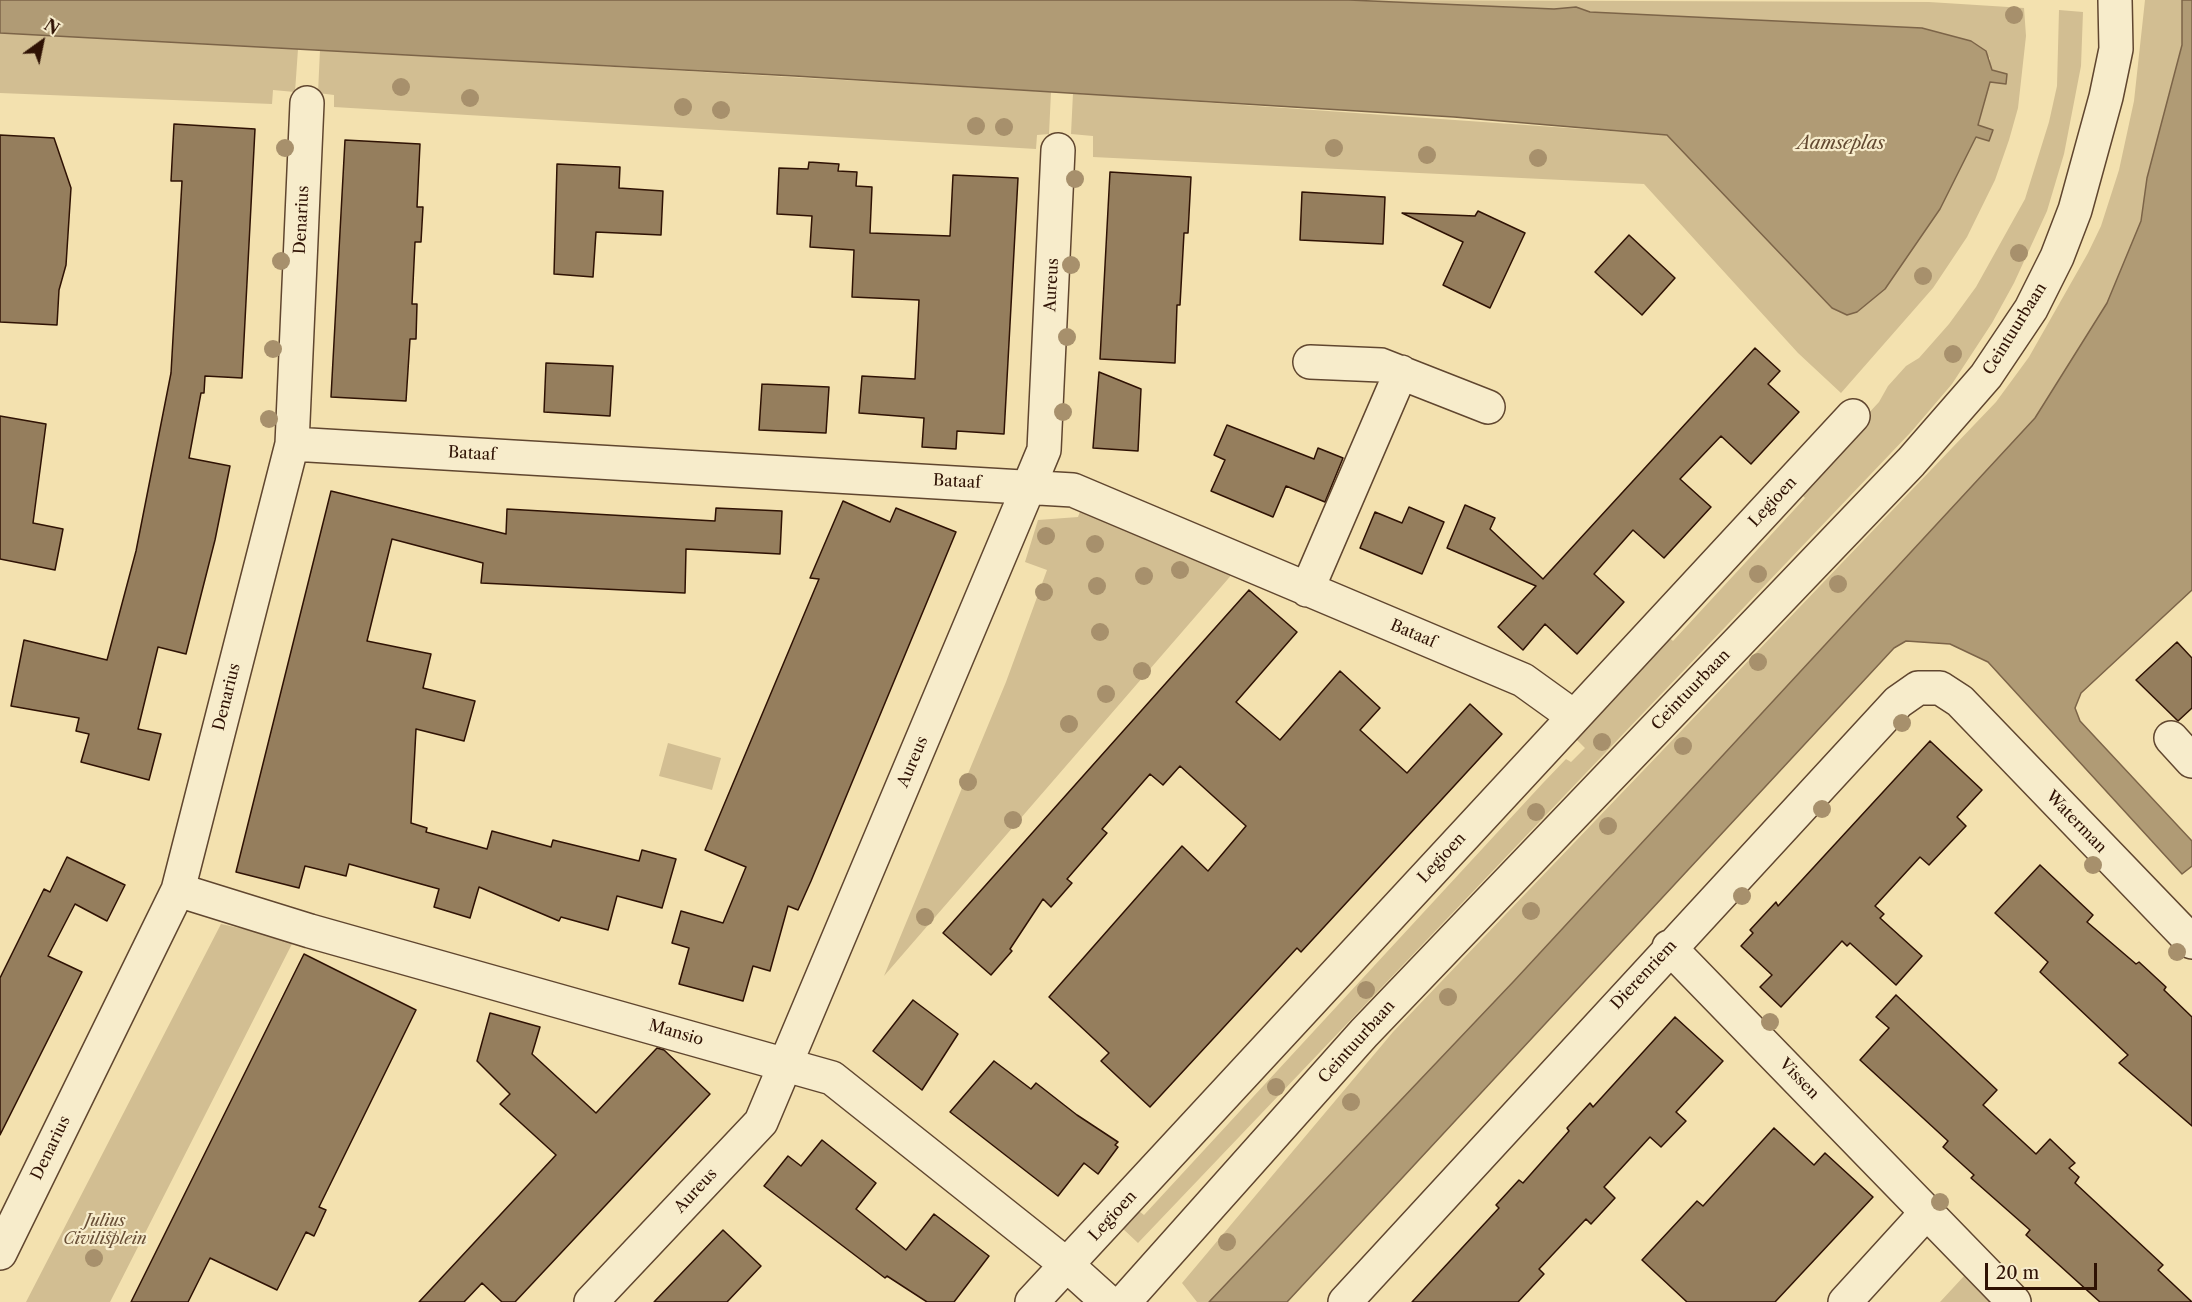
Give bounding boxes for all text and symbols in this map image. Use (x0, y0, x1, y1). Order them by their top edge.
north arrow (12, 12, 72, 72)
text: N (41, 15, 63, 39)
water label: Aamseplas (1797, 133, 1885, 155)
street label: Denarius (291, 185, 313, 255)
street label: Aureus (1041, 258, 1063, 312)
street label: Ceintuurbaan (1979, 279, 2051, 379)
street label: Bataaf (448, 443, 496, 465)
street label: Bataaf (933, 471, 981, 493)
street label: Legioen (1745, 473, 1801, 531)
street label: Bataaf (1387, 616, 1439, 652)
street label: Ceintuurbaan (1648, 646, 1734, 734)
street label: Denarius (209, 661, 245, 733)
street label: Aureus (894, 733, 932, 791)
street label: Waterman (2042, 787, 2110, 857)
street label: Legioen (1414, 829, 1470, 887)
street label: Dierenriem (1607, 936, 1681, 1014)
street label: Ceintuurbaan (1315, 997, 1399, 1087)
street label: Mansio (646, 1016, 706, 1050)
street label: Vissen (1775, 1055, 1823, 1103)
street label: Denarius (27, 1113, 75, 1183)
street label: Aureus (671, 1165, 721, 1217)
street label: Legioen (1085, 1187, 1141, 1245)
park label: Julius Civilisplein (63, 1211, 147, 1249)
scale bar (1988, 1251, 2100, 1289)
text: 20 m (1996, 1262, 2039, 1284)

